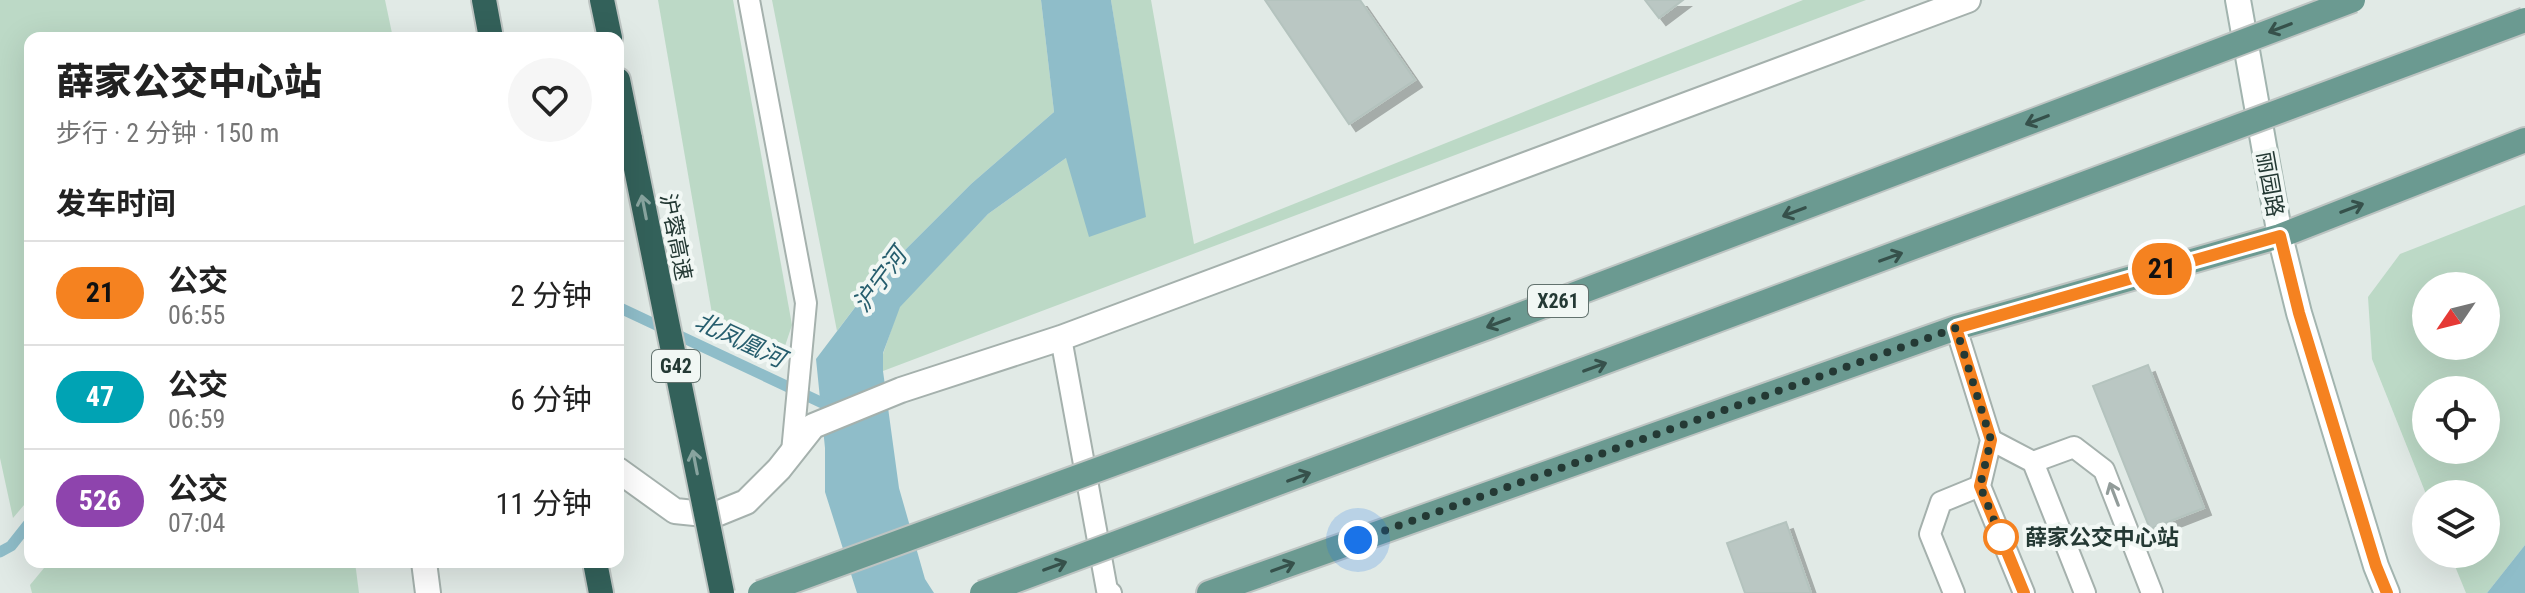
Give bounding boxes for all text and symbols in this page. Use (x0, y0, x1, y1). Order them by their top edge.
one-way arrow (2268, 22, 2293, 36)
button: heart (508, 58, 592, 142)
text: 薛家公交中心站 (56, 60, 322, 104)
one-way arrow (2025, 114, 2050, 128)
text: 步行 · 2 分钟 · 150 m (56, 118, 279, 148)
street label: 丽园路 (2252, 149, 2288, 219)
text: 发车时间 (56, 186, 176, 221)
street label: 沪蓉高速 (655, 191, 697, 283)
one-way arrow (635, 194, 650, 220)
one-way arrow (2339, 199, 2364, 214)
one-way arrow (1782, 206, 1807, 220)
water label: 沪宁河 (848, 239, 915, 317)
line badge: 21 (2126, 243, 2198, 295)
one-way arrow (1878, 249, 1903, 263)
text: 21 (2148, 252, 2176, 285)
text: 公交 (168, 263, 228, 298)
north arrow (2412, 272, 2500, 360)
map controls (2412, 272, 2500, 568)
text: 21 (86, 276, 114, 309)
text: 2 分钟 (510, 278, 592, 313)
road number: X261 (1528, 285, 1588, 317)
text: 06:55 (168, 300, 225, 330)
water label: 北凤凰河 (691, 307, 793, 375)
one-way arrow (1487, 317, 1511, 331)
road number: G42 (652, 350, 700, 382)
one-way arrow (1582, 359, 1607, 373)
text: 公交 (168, 367, 228, 402)
button: locate (2412, 376, 2500, 464)
text: 47 (86, 380, 114, 413)
text: 6 分钟 (510, 382, 592, 417)
text: 06:59 (168, 404, 225, 434)
one-way arrow (687, 449, 702, 475)
one-way arrow (1286, 468, 1311, 483)
text: 公交 (168, 471, 228, 506)
button: layers (2412, 480, 2500, 568)
one-way arrow (2106, 482, 2120, 507)
text: 526 (79, 484, 121, 517)
text: 11 分钟 (495, 486, 592, 521)
text: 07:04 (168, 508, 225, 538)
your location (1338, 520, 1378, 560)
marker: 薛家公交中心站 (1984, 520, 2018, 554)
place label: 薛家公交中心站 (2025, 525, 2179, 550)
one-way arrow (1042, 558, 1067, 572)
one-way arrow (1270, 559, 1294, 573)

